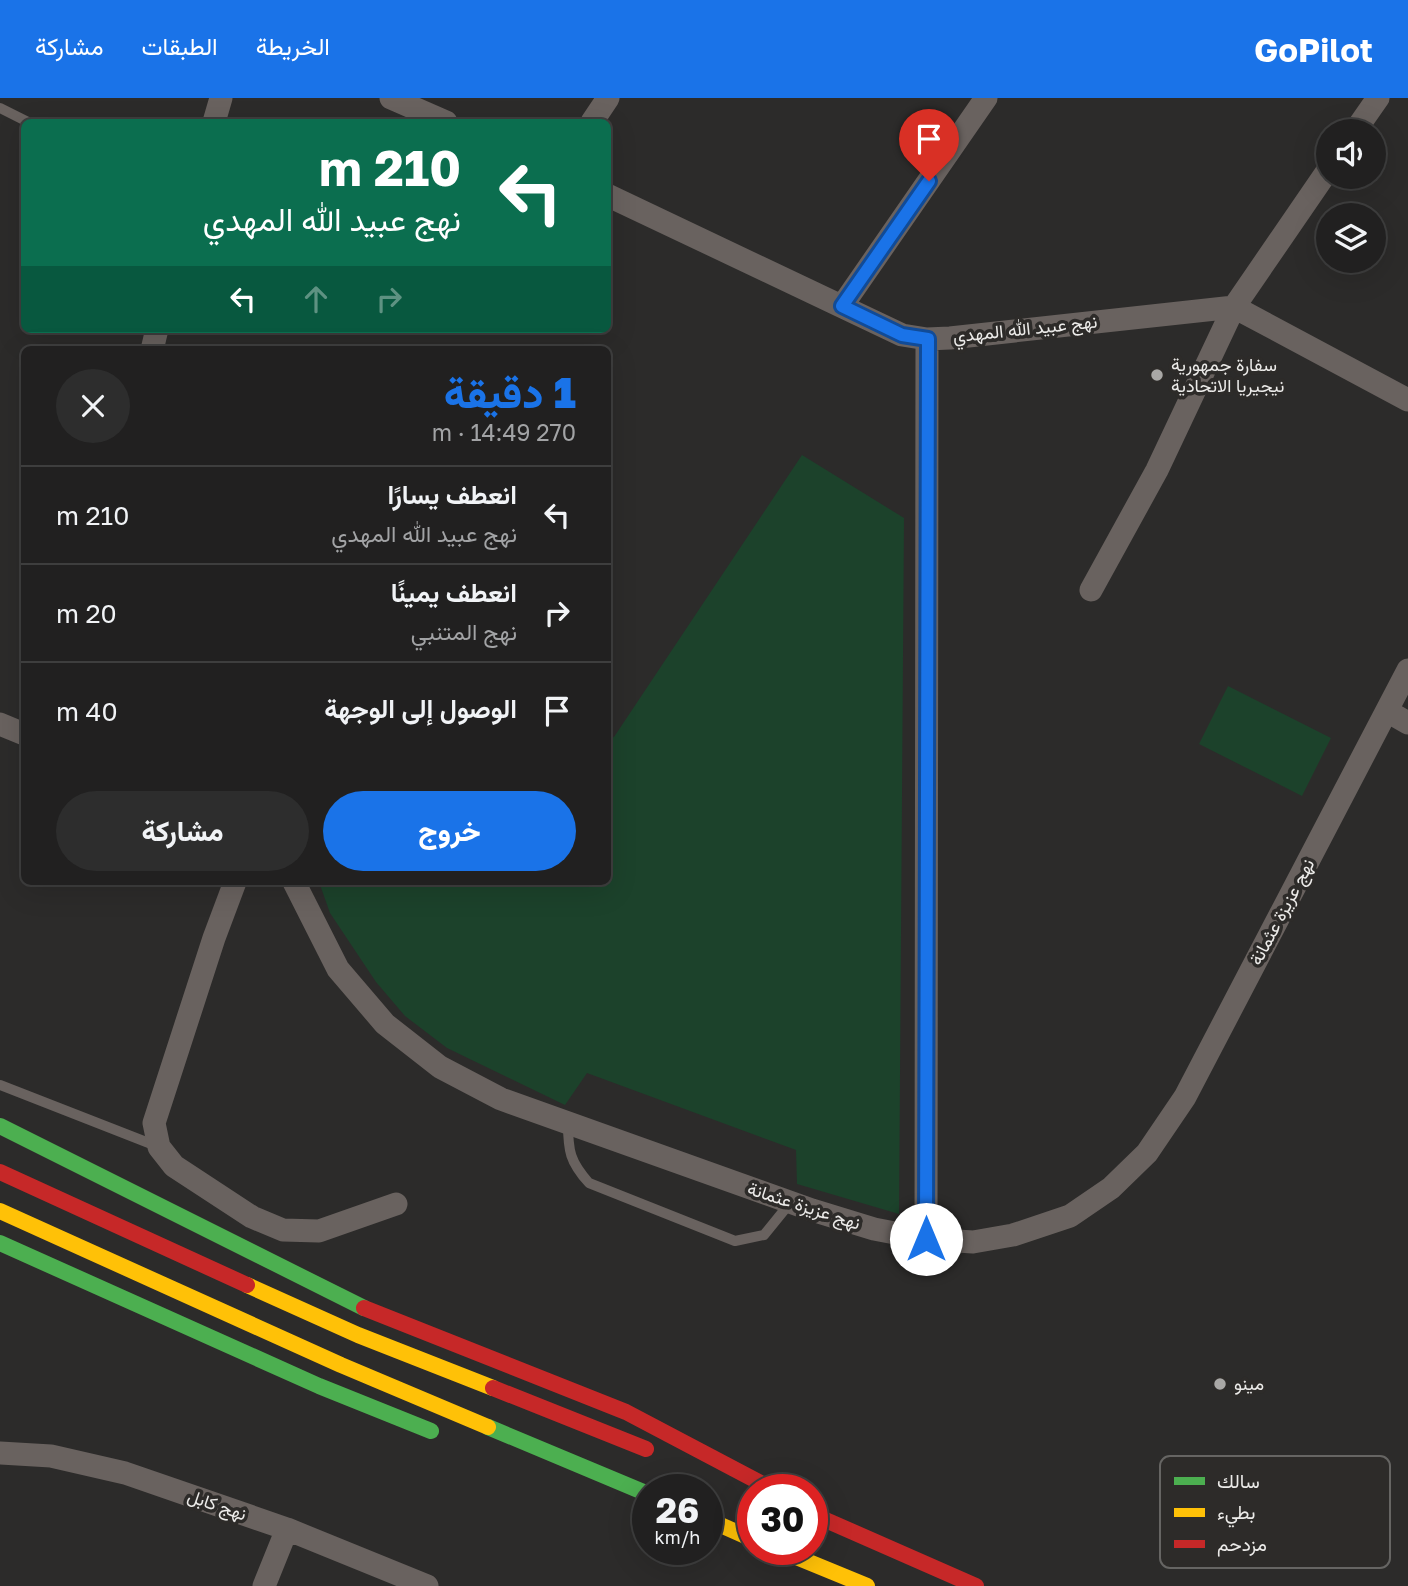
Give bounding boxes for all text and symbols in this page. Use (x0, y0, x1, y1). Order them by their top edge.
text: GoPilot (1254, 30, 1373, 69)
text: مشاركة (35, 31, 103, 60)
text: الطبقات (141, 31, 218, 60)
text: الخريطة (256, 31, 330, 60)
pin (899, 109, 959, 181)
map controls (1316, 119, 1386, 273)
button: sound (1316, 119, 1386, 189)
icon: arrive (910, 120, 948, 158)
text: 210 m (319, 138, 461, 197)
icon: left (485, 147, 576, 238)
text: نهج عبيد الله المهدي (203, 200, 461, 238)
button: layers (1316, 203, 1386, 273)
icon: left (224, 280, 262, 318)
icon: ahead (297, 280, 335, 318)
icon: right (370, 280, 408, 318)
street label: نهج عبيد الله المهدي (951, 309, 1099, 352)
place label: سفارة جمهورية نيجيريا الاتحادية (1171, 353, 1284, 397)
text: 1 دقيقة (444, 367, 576, 417)
marker: سفارة جمهورية نيجيريا الاتحادية (1149, 367, 1165, 383)
button: close (56, 369, 130, 443)
text: 270 m · 14:49 (432, 418, 576, 446)
text: انعطف يسارًا (387, 479, 517, 510)
icon: left (538, 496, 576, 534)
text: 210 m (56, 500, 129, 531)
text: نهج عبيد الله المهدي (331, 519, 517, 547)
text: انعطف يمينًا (391, 577, 517, 608)
icon: right (538, 594, 576, 632)
text: 20 m (56, 598, 117, 629)
text: نهج المتنبي (411, 617, 517, 645)
icon: arrive (538, 692, 576, 730)
text: الوصول إلى الوجهة (324, 693, 517, 724)
text: 40 m (56, 696, 118, 727)
button: مشاركة (56, 791, 309, 871)
button: خروج (323, 791, 576, 871)
street label: نهج عزيزة عثمانة (1244, 855, 1320, 969)
street label: نهج عزيزة عثمانة (745, 1176, 863, 1236)
position arrow (889, 1202, 963, 1276)
place label: مينو (1234, 1372, 1264, 1395)
marker: مينو (1212, 1376, 1228, 1392)
legend (1160, 1456, 1390, 1568)
text: سالك (1217, 1469, 1260, 1492)
speed limit sign: 30 (737, 1474, 828, 1565)
street label: نهج كابل (184, 1484, 250, 1526)
text: 26 (656, 1489, 699, 1531)
text: بطيء (1217, 1500, 1255, 1528)
text: km/h (655, 1526, 700, 1548)
text: مزدحم (1217, 1532, 1267, 1557)

